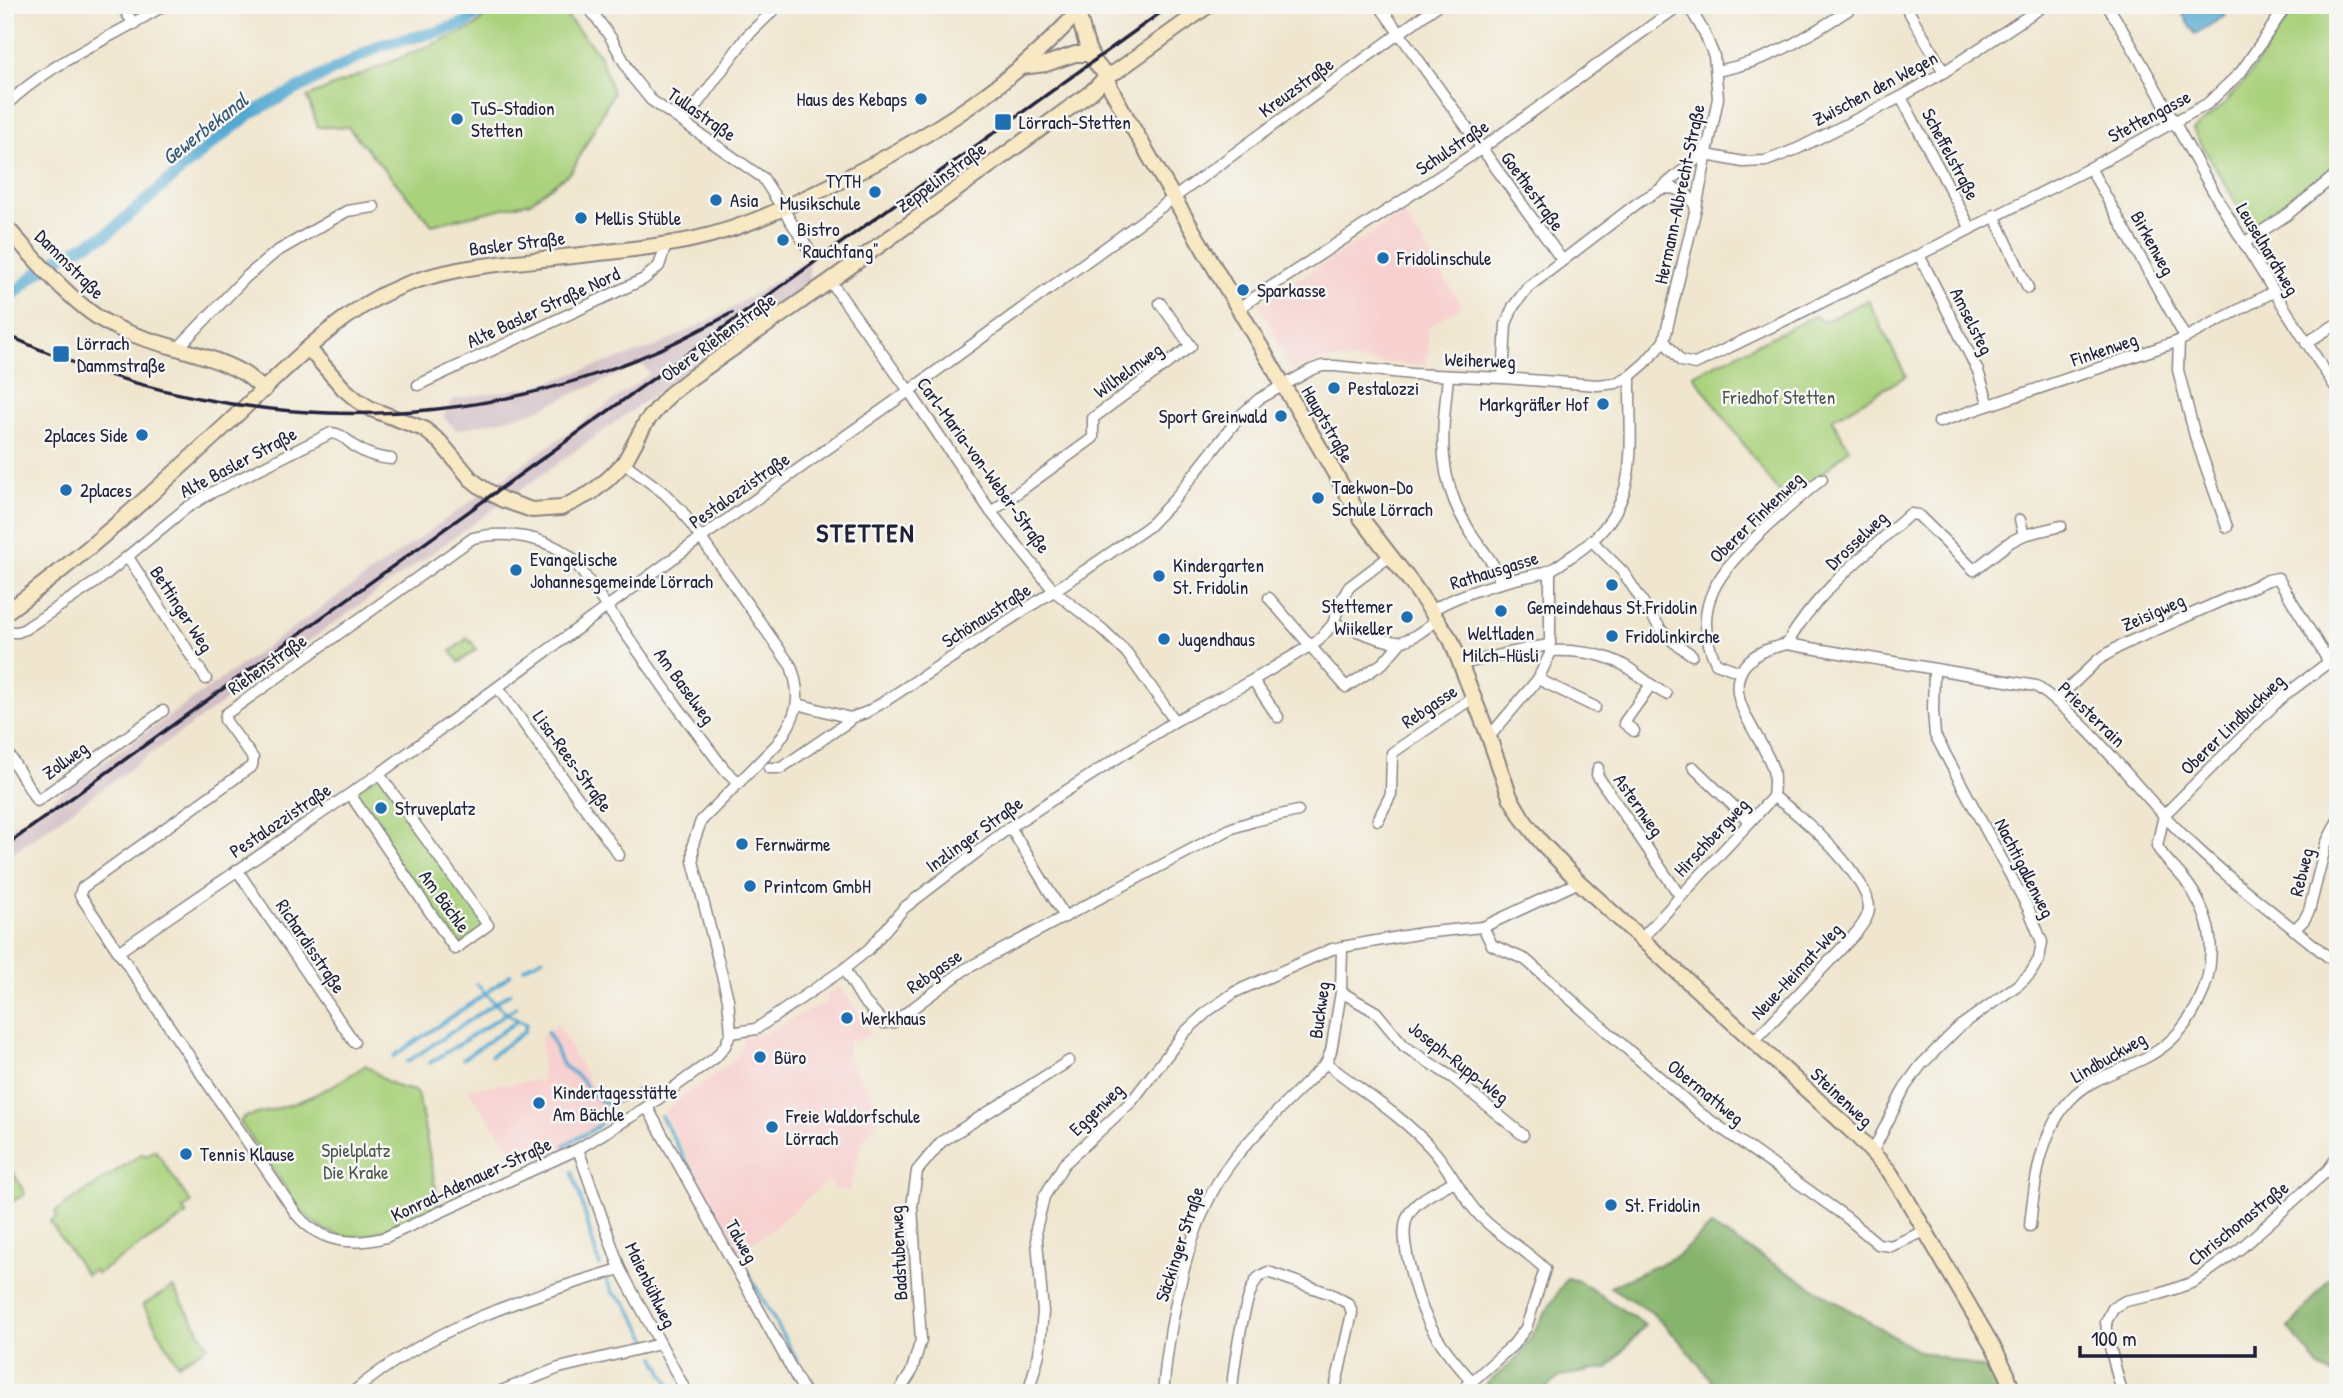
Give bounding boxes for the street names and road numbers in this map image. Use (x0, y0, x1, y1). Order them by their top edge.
street label: Zwischen den Wegen (1808, 44, 1942, 132)
street label: Kreuzstraße (1253, 51, 1339, 123)
street label: Tullastraße (662, 81, 742, 147)
street label: Stettengasse (2103, 83, 2195, 149)
street label: Hermann-Albrecht-Straße (1647, 101, 1711, 286)
street label: Scheffelstraße (1916, 104, 1986, 205)
street label: Schulstraße (1410, 113, 1494, 181)
street label: Zeppelinstraße (891, 135, 992, 218)
street label: Goethestraße (1495, 146, 1571, 236)
street label: Leuselhardtweg (2230, 198, 2306, 300)
street label: Birkenweg (2125, 206, 2181, 280)
street label: Dammstraße (30, 224, 111, 305)
street label: Basler Straße (468, 224, 567, 262)
street label: Alte Basler Straße Nord (462, 260, 624, 354)
street label: Amselsteg (1944, 283, 2000, 359)
street label: Obere Riehenstraße (655, 286, 781, 387)
street label: Finkenweg (2066, 326, 2141, 373)
street label: Wilhelmweg (1088, 336, 1168, 404)
street label: Weiherweg (1444, 346, 1516, 374)
street label: Carl-Maria-von-Weber-Straße (911, 372, 1057, 559)
street label: Hauptstraße (1296, 381, 1361, 468)
street label: Alte Basler Straße (175, 420, 301, 504)
street label: Pestalozzistraße (683, 445, 795, 534)
street label: Oberer Finkenweg (1703, 466, 1809, 568)
street label: Drosselweg (1819, 505, 1893, 575)
street label: Rathausgasse (1447, 544, 1542, 596)
street label: Bettinger Weg (144, 561, 220, 657)
street label: Schönaustraße (936, 576, 1036, 654)
street label: Zeisigweg (2117, 587, 2189, 637)
street label: Riehenstraße (222, 627, 312, 701)
street label: Am Baselweg (649, 643, 721, 729)
street label: Oberer Lindbuckweg (2174, 668, 2290, 780)
street label: Priesterrain (2053, 675, 2131, 753)
street label: Rebgasse (1396, 678, 1462, 734)
street label: Lisa-Rees-Straße (527, 705, 619, 818)
street label: Zollweg (37, 735, 93, 785)
street label: Asternweg (1608, 768, 1670, 842)
street label: Pestalozzistraße (224, 776, 336, 864)
street label: Inzlinger Straße (920, 790, 1028, 878)
street label: Hirschbergweg (1668, 792, 1754, 882)
street label: Nachtigallenweg (1989, 814, 2061, 922)
street label: Rebweg (2282, 845, 2320, 899)
street label: Am Bächle (413, 864, 477, 938)
street label: Richardisstraße (270, 894, 352, 998)
street label: Neue-Heimat-Weg (1744, 917, 1848, 1025)
street label: Rebgasse (901, 942, 967, 999)
street label: Buckweg (1302, 980, 1336, 1040)
street label: Joseph-Rupp-Weg (1403, 1014, 1515, 1110)
street label: Lindbuckweg (2066, 1025, 2150, 1089)
street label: Obermattweg (1662, 1053, 1750, 1131)
street label: Steinenweg (1805, 1061, 1879, 1133)
street label: Eggenweg (1063, 1077, 1129, 1141)
street label: Konrad-Adenauer-Straße (387, 1130, 556, 1228)
street label: Chrischonastraße (2182, 1174, 2294, 1272)
street label: Säckinger Straße (1148, 1183, 1210, 1305)
street label: Badstubenweg (883, 1205, 913, 1301)
street label: Talweg (719, 1214, 765, 1268)
street label: Maienbühlweg (619, 1238, 683, 1332)

